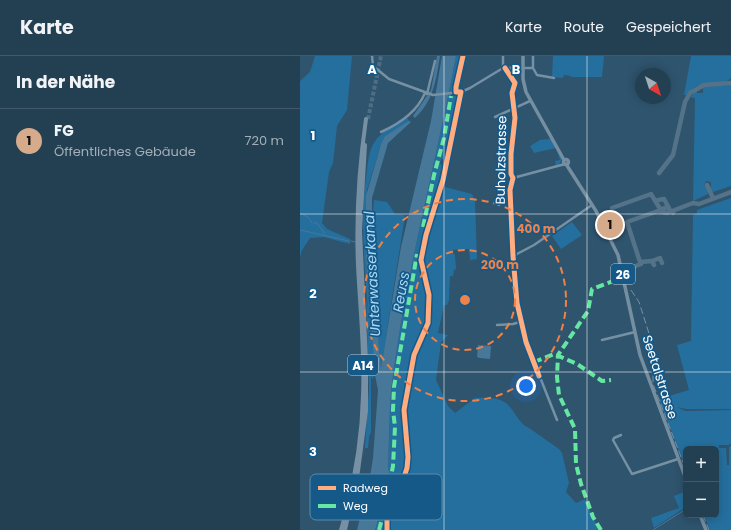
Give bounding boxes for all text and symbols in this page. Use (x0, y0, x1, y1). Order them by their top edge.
text: Karte (20, 14, 74, 41)
text: Karte (505, 17, 542, 37)
text: Route (564, 17, 604, 37)
text: Gespeichert (626, 17, 711, 37)
text: A (367, 60, 377, 79)
text: B (512, 60, 521, 79)
north arrow (635, 68, 671, 104)
text: In der Nähe (16, 70, 115, 94)
street label: Buholzstrasse (491, 115, 511, 205)
text: FG (54, 120, 74, 141)
text: 1 (311, 126, 315, 145)
text: 1 (27, 131, 31, 150)
text: 720 m (244, 131, 284, 150)
text: Öffentliches Gebäude (54, 142, 196, 161)
water label: Unterwasserkanal (359, 210, 385, 337)
pin: 1 (597, 210, 623, 240)
text: 400 m (516, 220, 556, 237)
text: 200 m (481, 256, 519, 273)
road number: 26 (611, 264, 635, 284)
water label: Reuss (388, 270, 414, 314)
text: 2 (309, 284, 317, 303)
centre of rings (458, 293, 472, 307)
street label: Seetalstrasse (637, 333, 683, 421)
road number: A14 (348, 355, 378, 375)
your location (516, 376, 536, 396)
text: 3 (309, 442, 317, 461)
map controls (683, 446, 719, 518)
button: + (683, 446, 719, 482)
legend (310, 474, 442, 520)
text: Radweg (343, 480, 388, 496)
button: − (683, 482, 719, 518)
text: Weg (343, 498, 368, 514)

